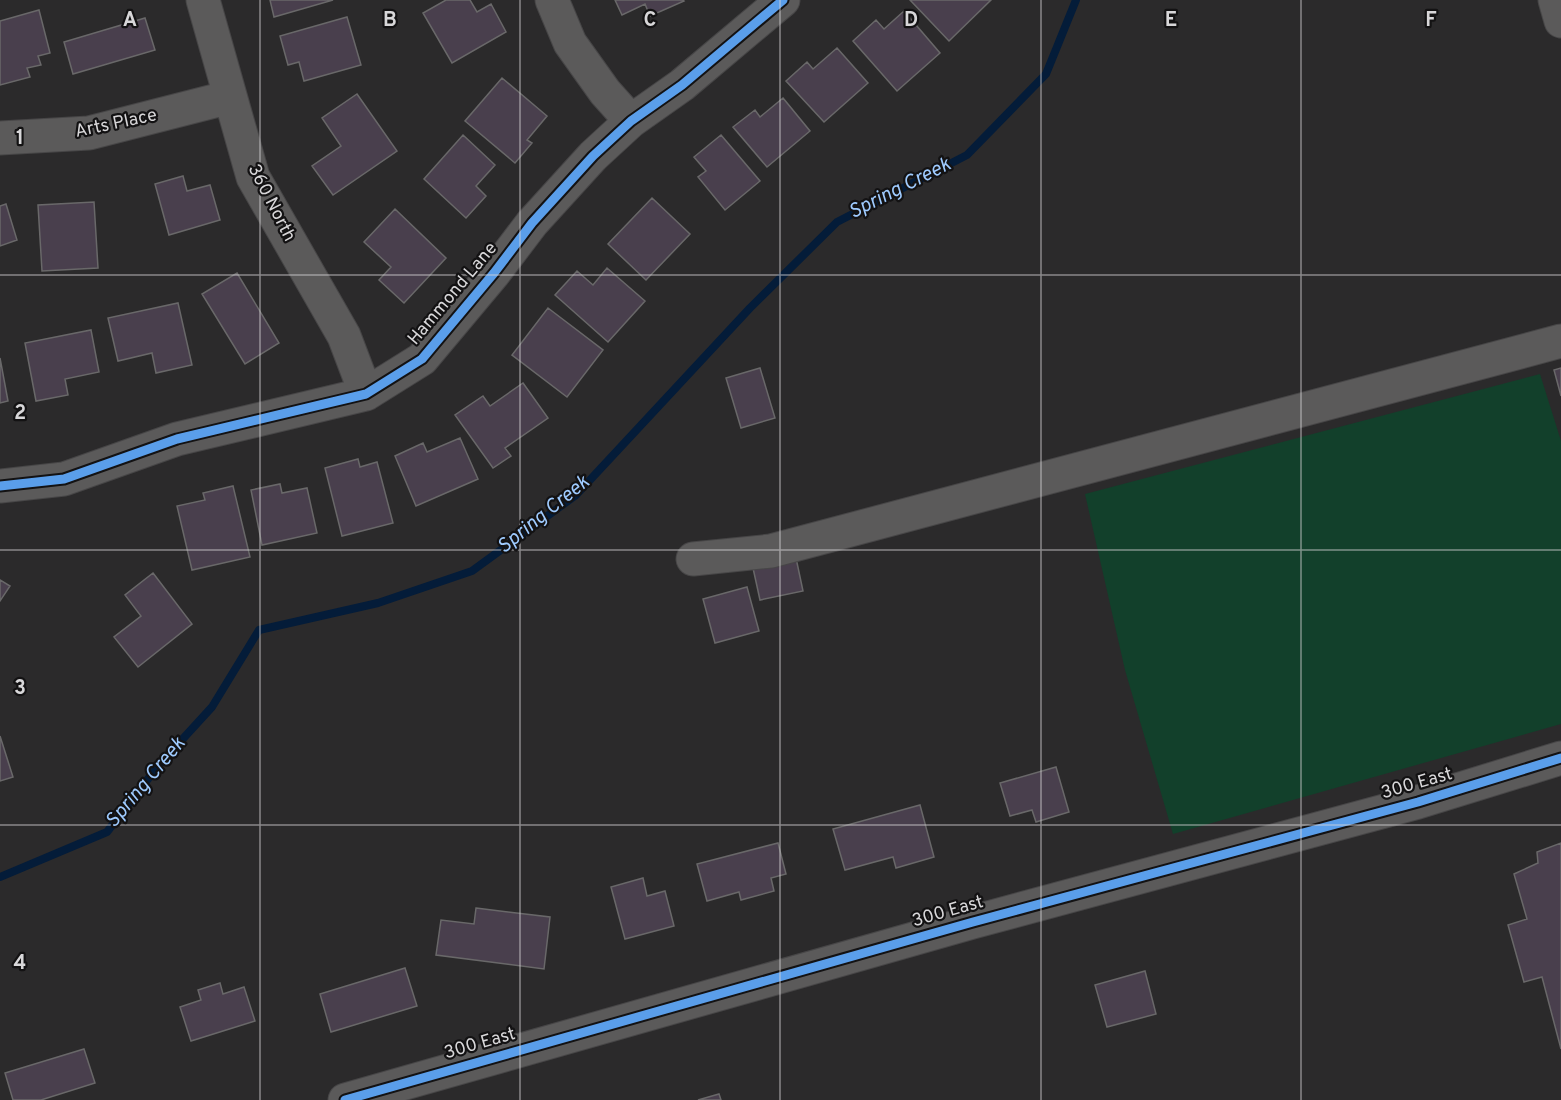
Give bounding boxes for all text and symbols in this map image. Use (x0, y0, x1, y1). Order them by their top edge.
text: A (123, 8, 137, 34)
text: B (383, 8, 397, 34)
text: C (644, 8, 656, 34)
text: D (904, 8, 918, 34)
text: E (1165, 8, 1177, 34)
text: F (1425, 8, 1437, 34)
street label: Arts Place (73, 104, 159, 144)
text: 1 (16, 126, 24, 152)
water label: Spring Creek (844, 152, 956, 226)
street label: 360 North (242, 160, 300, 246)
street label: Hammond Lane (403, 238, 503, 350)
text: 2 (14, 401, 26, 427)
water label: Spring Creek (493, 469, 596, 560)
text: 3 (14, 676, 26, 702)
water label: Spring Creek (100, 731, 192, 834)
street label: 300 East (1379, 763, 1455, 805)
street label: 300 East (910, 891, 986, 933)
text: 4 (14, 951, 26, 977)
street label: 300 East (442, 1023, 518, 1065)

